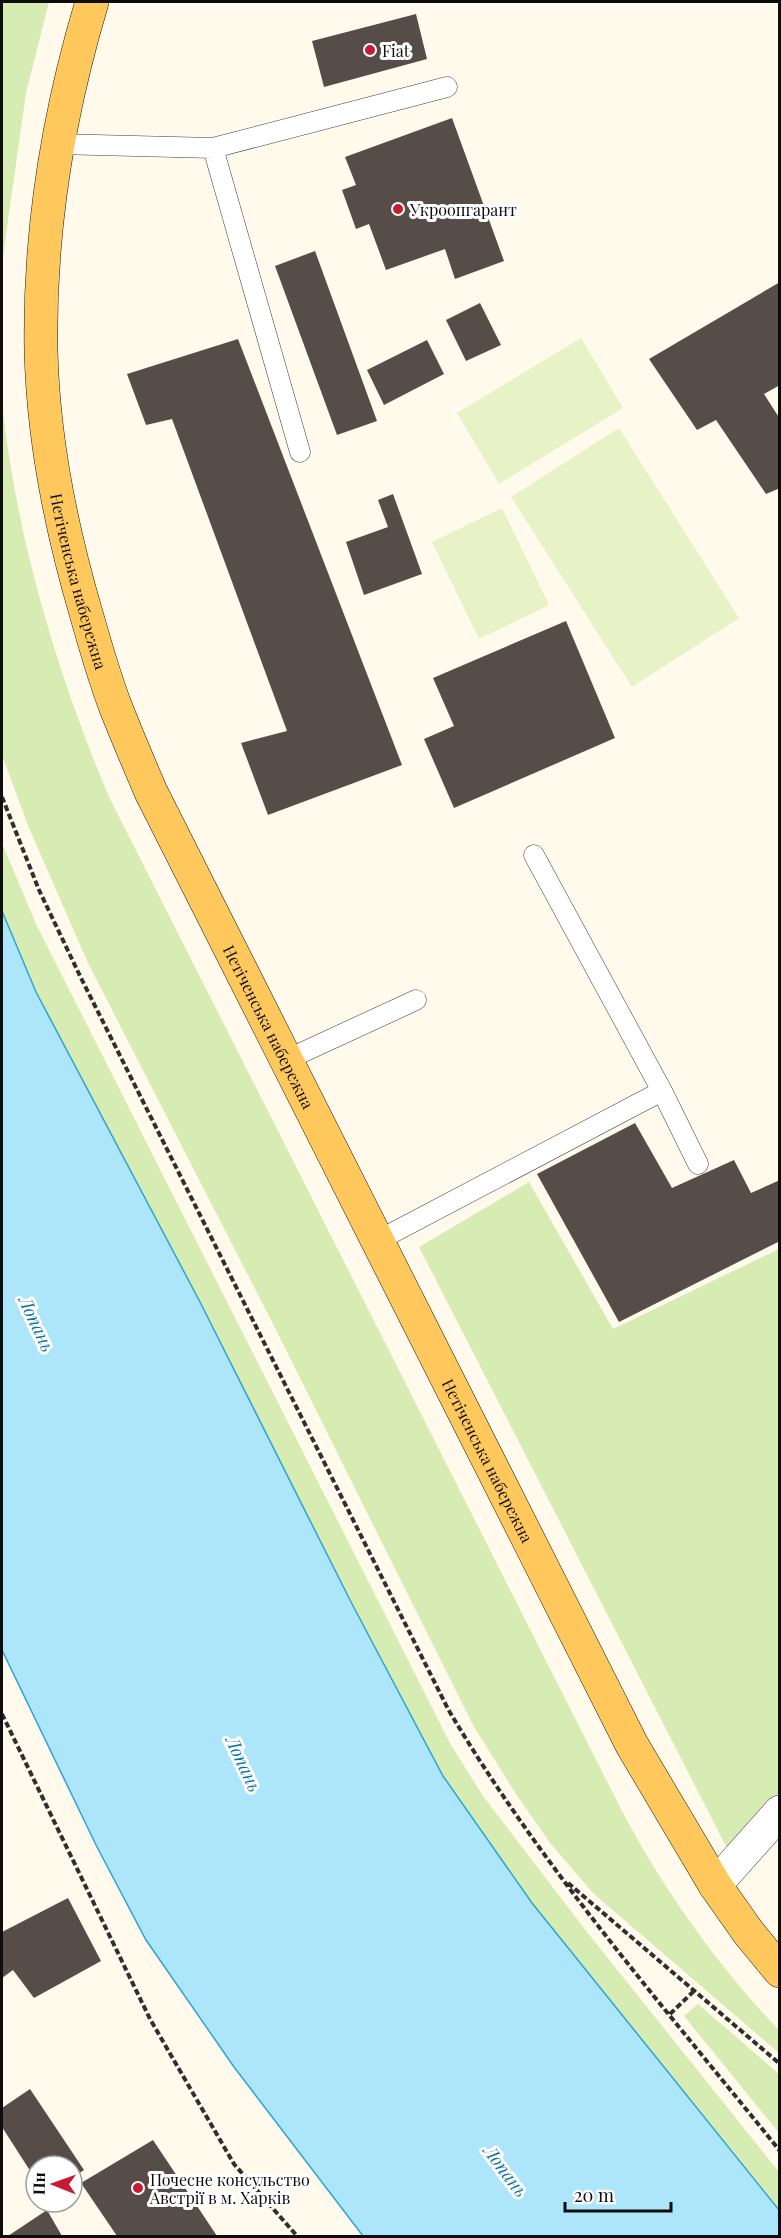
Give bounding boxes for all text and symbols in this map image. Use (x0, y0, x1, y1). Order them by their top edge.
place label: Fiat (382, 40, 410, 61)
marker: Fiat (363, 43, 377, 57)
place label: Укроопгарант (409, 199, 517, 220)
marker: Укроопгарант (391, 202, 405, 216)
street label: Нетіченська набережна (46, 491, 112, 672)
street label: Нетіченська набережна (219, 941, 319, 1112)
water label: Лопань (13, 1290, 60, 1356)
street label: Нетіченська набережна (438, 1375, 538, 1546)
water label: Лопань (220, 1730, 267, 1796)
water label: Лопань (477, 2139, 533, 2202)
north arrow (24, 2154, 84, 2214)
place label: Почесне консульство Австрії в м. Харків (149, 2169, 310, 2208)
text: Пн (28, 2172, 49, 2195)
scale bar (565, 2175, 672, 2213)
marker: Почесне консульство Австрії в м. Харків (131, 2181, 145, 2195)
text: 20 m (574, 2183, 614, 2207)

